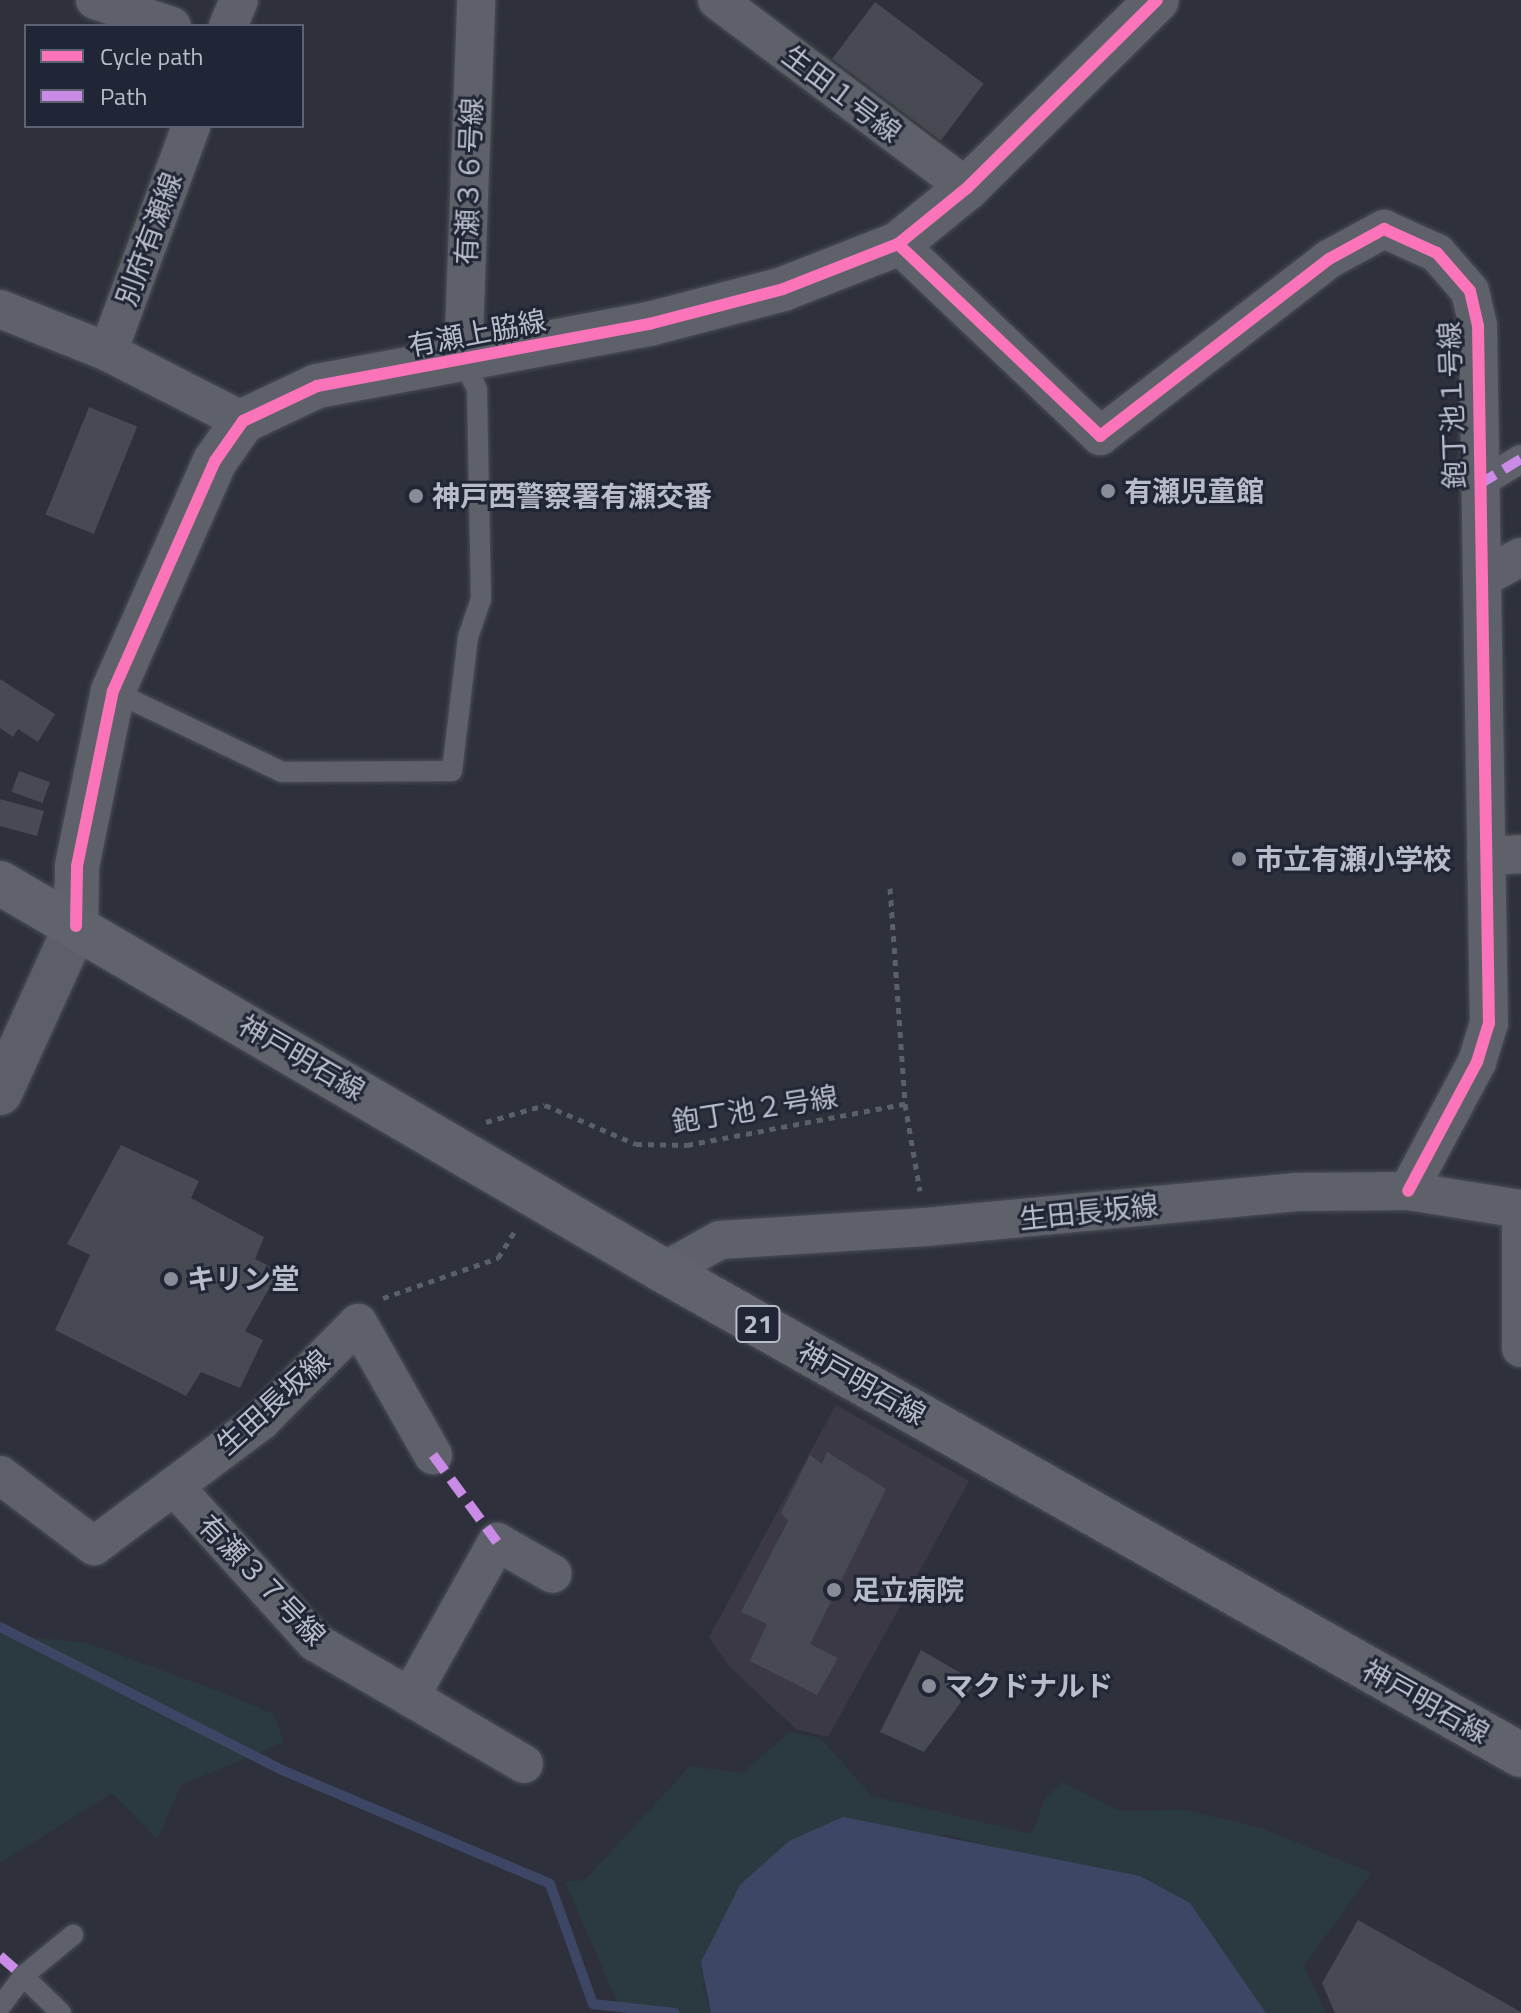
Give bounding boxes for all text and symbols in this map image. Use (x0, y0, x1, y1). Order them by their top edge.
legend (24, 24, 304, 128)
text: Cycle path (100, 38, 203, 74)
street label: 生田１号線 (776, 38, 908, 150)
text: Path (100, 78, 147, 114)
street label: 有瀬３６号線 (449, 96, 489, 266)
street label: 別府有瀬線 (109, 167, 189, 311)
street label: 有瀬上脇線 (405, 303, 549, 363)
street label: 鉋丁池１号線 (1432, 320, 1472, 490)
place label: 有瀬児童館 (1124, 474, 1264, 508)
place label: 神戸西警察署有瀬交番 (432, 479, 712, 513)
marker: 有瀬児童館 (1099, 482, 1117, 500)
marker: 神戸西警察署有瀬交番 (407, 487, 425, 505)
place label: 市立有瀬小学校 (1255, 842, 1451, 876)
marker: 市立有瀬小学校 (1230, 850, 1248, 868)
street label: 神戸明石線 (233, 1008, 371, 1108)
street label: 鉋丁池２号線 (669, 1079, 841, 1139)
street label: 生田長坂線 (1018, 1188, 1160, 1236)
place label: キリン堂 (187, 1262, 299, 1296)
marker: キリン堂 (162, 1270, 180, 1288)
road number: 21 (734, 1302, 782, 1346)
street label: 神戸明石線 (793, 1334, 931, 1432)
street label: 生田長坂線 (210, 1343, 336, 1461)
street label: 有瀬３７号線 (192, 1508, 332, 1652)
place label: 足立病院 (852, 1573, 964, 1607)
marker: 足立病院 (823, 1579, 845, 1601)
street label: 神戸明石線 (1357, 1653, 1495, 1751)
place label: マクドナルド (945, 1669, 1113, 1703)
marker: マクドナルド (920, 1677, 938, 1695)

